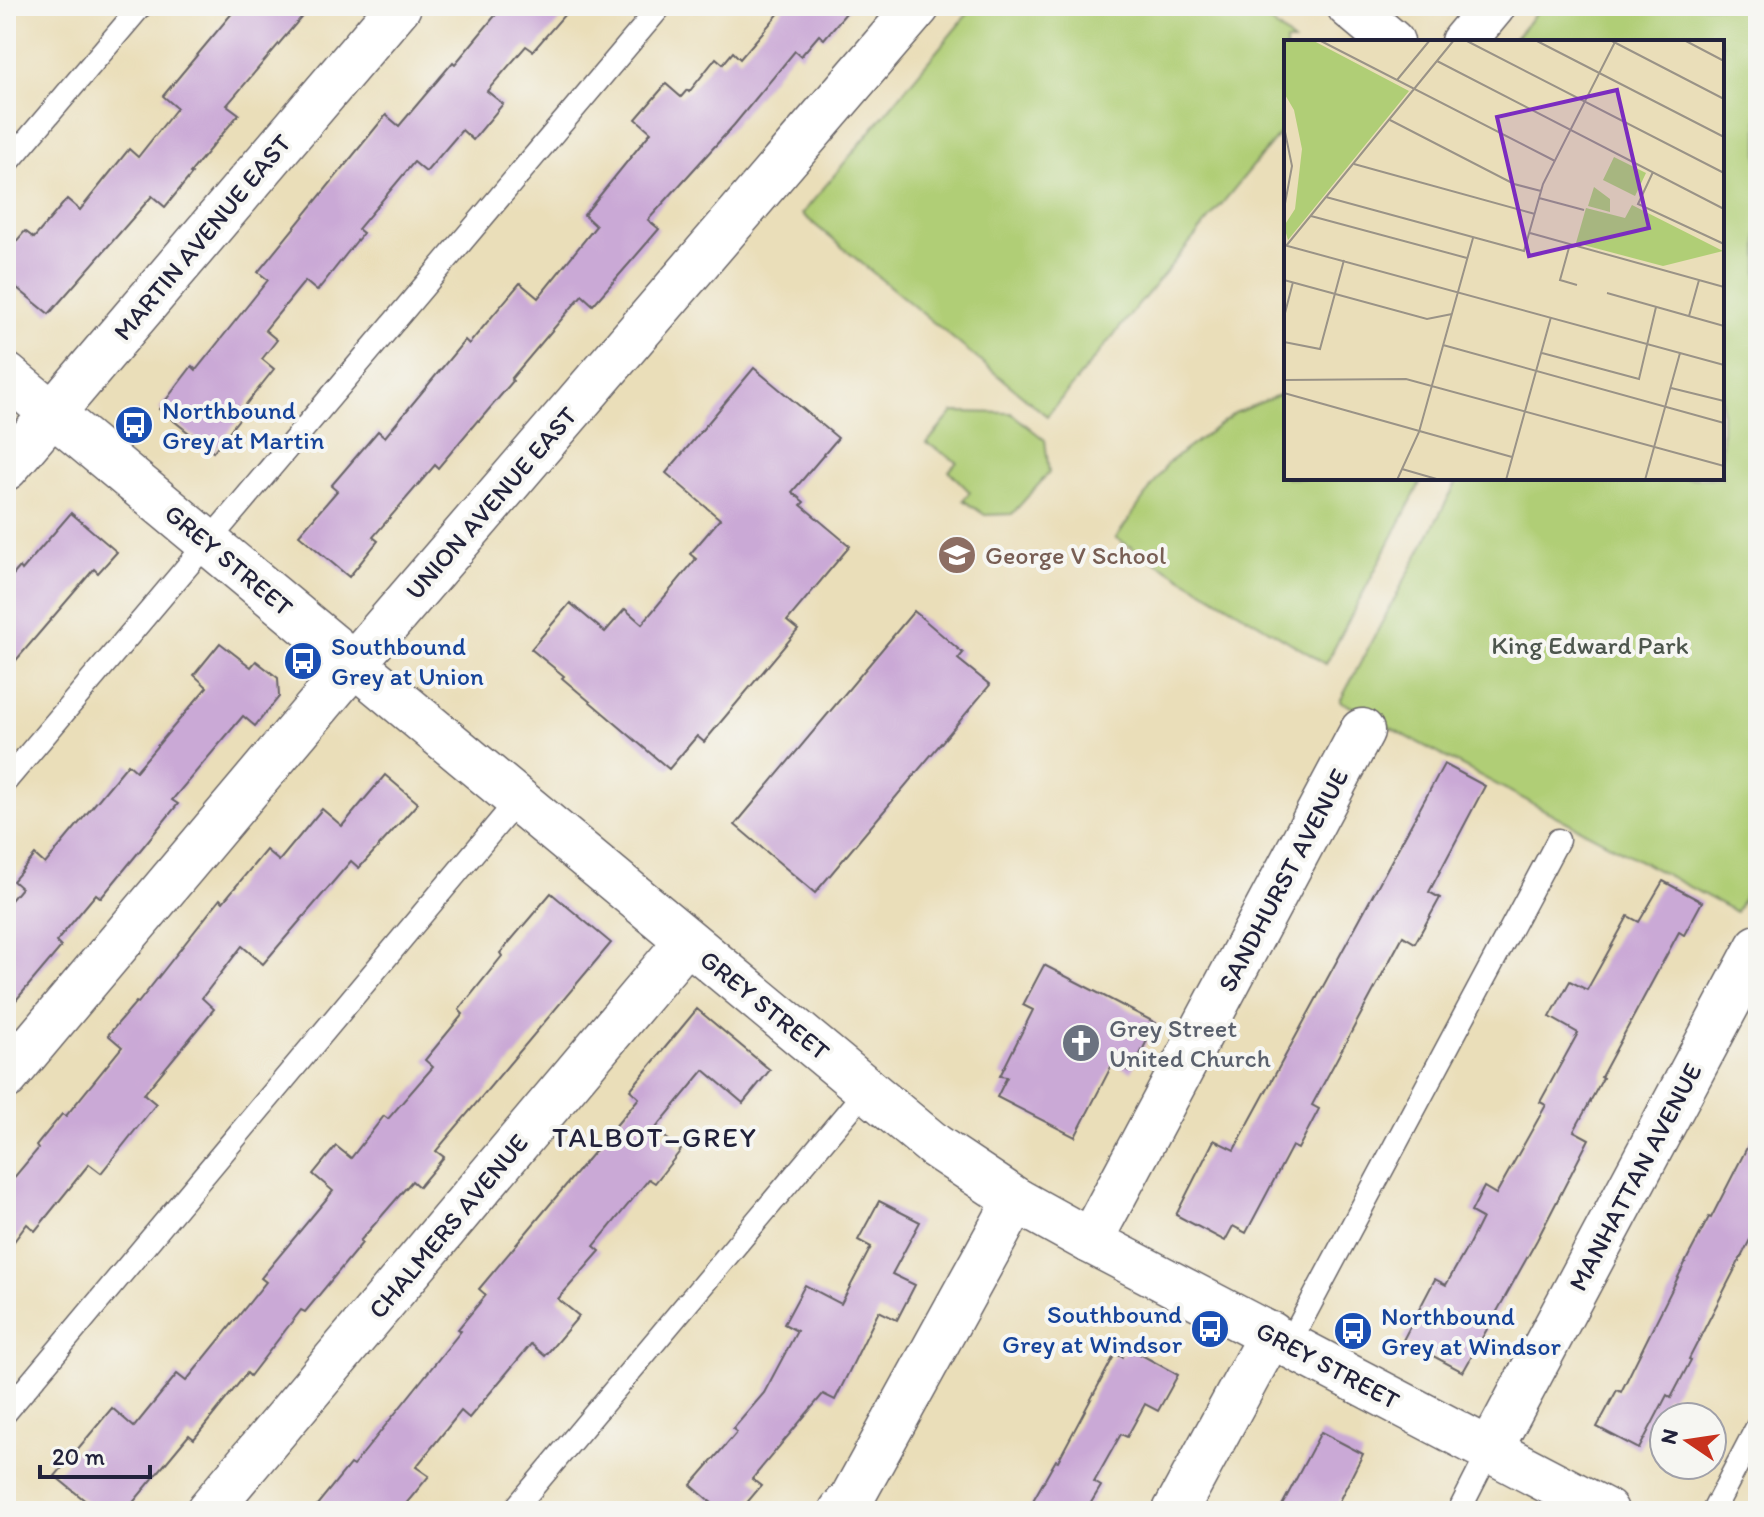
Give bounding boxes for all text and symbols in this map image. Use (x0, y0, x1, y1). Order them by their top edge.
inset map (1284, 40, 1724, 480)
street label: MARTIN AVENUE EAST (106, 127, 298, 347)
place label: Northbound Grey at Martin (162, 394, 325, 456)
street label: UNION AVENUE EAST (398, 400, 584, 606)
bus stop icon: Northbound Grey at Martin (113, 404, 155, 446)
street label: GREY STREET (158, 497, 300, 623)
school or university icon: George V School (936, 534, 978, 576)
place label: George V School (985, 539, 1166, 571)
park label: King Edward Park (1491, 629, 1689, 661)
place label: Southbound Grey at Union (331, 630, 484, 692)
bus stop icon: Southbound Grey at Union (282, 640, 324, 682)
street label: SANDHURST AVENUE (1211, 763, 1355, 997)
street label: GREY STREET (694, 943, 837, 1067)
place label: Grey Street United Church (1109, 1012, 1271, 1074)
church icon: Grey Street United Church (1060, 1022, 1102, 1064)
street label: MANHATTAN AVENUE (1561, 1058, 1709, 1296)
district label: TALBOT–GREY (552, 1120, 758, 1154)
street label: CHALMERS AVENUE (361, 1127, 535, 1325)
place label: Southbound Grey at Windsor (1002, 1298, 1183, 1360)
place label: Northbound Grey at Windsor (1381, 1300, 1562, 1362)
bus stop icon: Southbound Grey at Windsor (1189, 1308, 1231, 1350)
bus stop icon: Northbound Grey at Windsor (1332, 1310, 1374, 1352)
street label: GREY STREET (1251, 1314, 1406, 1416)
north arrow (1648, 1401, 1728, 1481)
text: N (1654, 1426, 1684, 1447)
scale bar (40, 1429, 150, 1479)
text: 20 m (52, 1442, 105, 1471)

